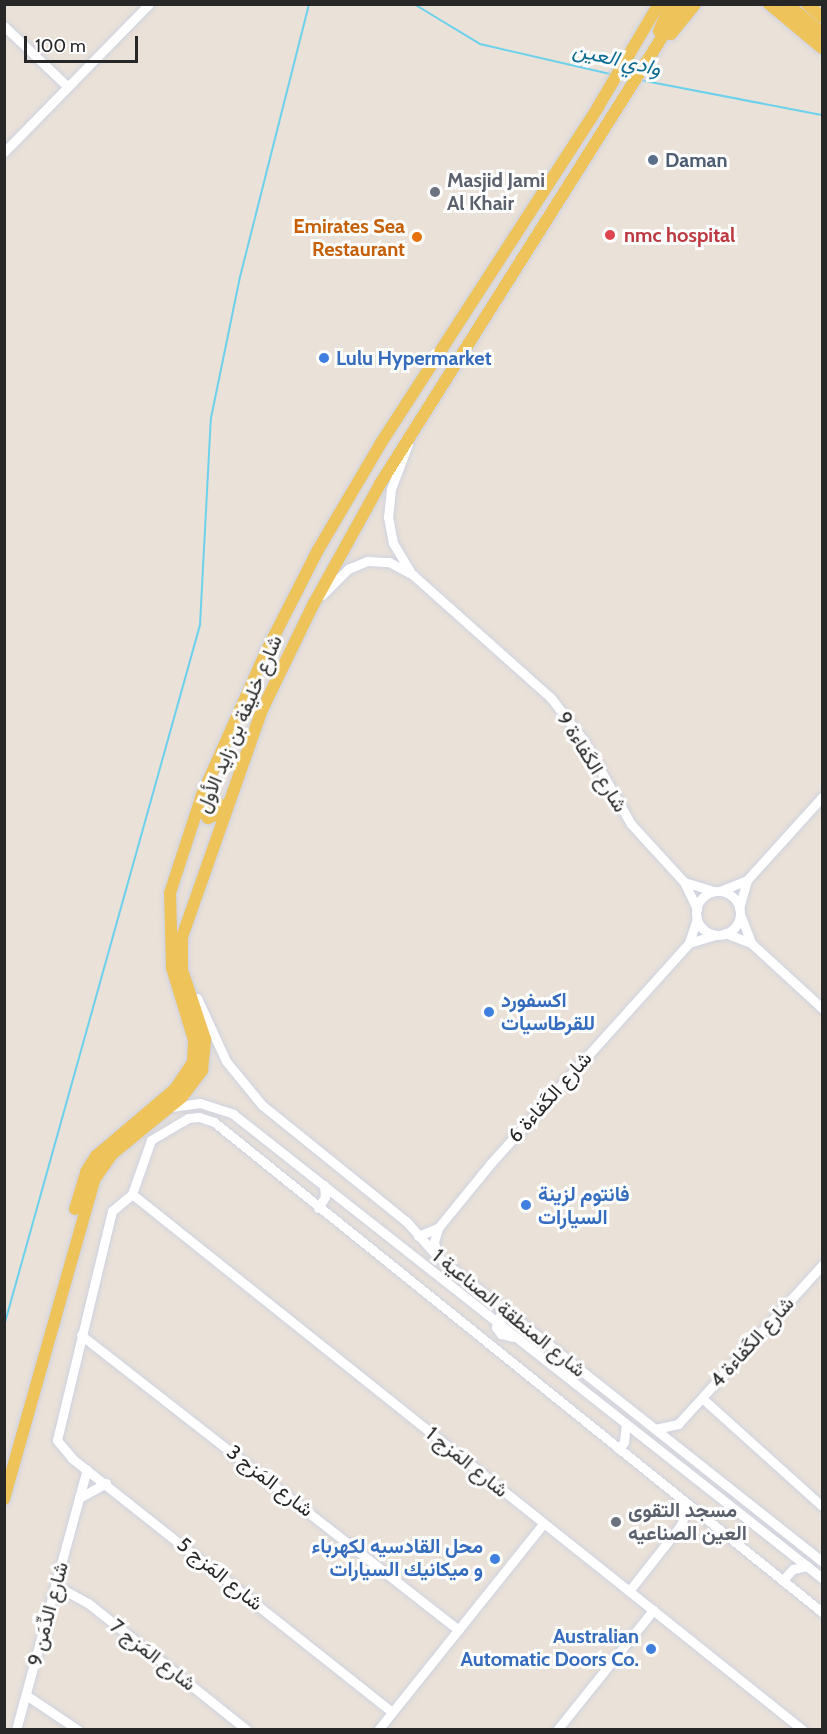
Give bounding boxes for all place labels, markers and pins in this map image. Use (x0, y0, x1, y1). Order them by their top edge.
place label: Daman (665, 148, 728, 172)
marker: Daman (646, 153, 660, 167)
place label: Masjid Jami Al Khair (447, 168, 545, 215)
marker: Masjid Jami Al Khair (428, 185, 442, 199)
place label: Emirates Sea Restaurant (293, 214, 405, 261)
place label: nmc hospital (624, 223, 735, 247)
marker: nmc hospital (601, 226, 619, 244)
marker: Emirates Sea Restaurant (410, 230, 424, 244)
place label: Lulu Hypermarket (336, 346, 492, 370)
marker: Lulu Hypermarket (317, 351, 331, 365)
place label: اكسفورد للقرطاسيات (501, 988, 595, 1035)
marker: اكسفورد للقرطاسيات (482, 1005, 496, 1019)
place label: فانتوم لزينة السيارات (538, 1182, 629, 1229)
marker: فانتوم لزينة السيارات (519, 1198, 533, 1212)
place label: مسجد التقوى العين الصناعيه (628, 1498, 747, 1545)
marker: مسجد التقوى العين الصناعيه (609, 1515, 623, 1529)
place label: محل القادسيه لكهرباء و ميكانيك السيارات (312, 1535, 483, 1582)
marker: محل القادسيه لكهرباء و ميكانيك السيارات (488, 1552, 502, 1566)
place label: Australian Automatic Doors Co. (461, 1625, 639, 1672)
marker: Australian Automatic Doors Co. (644, 1642, 658, 1656)

